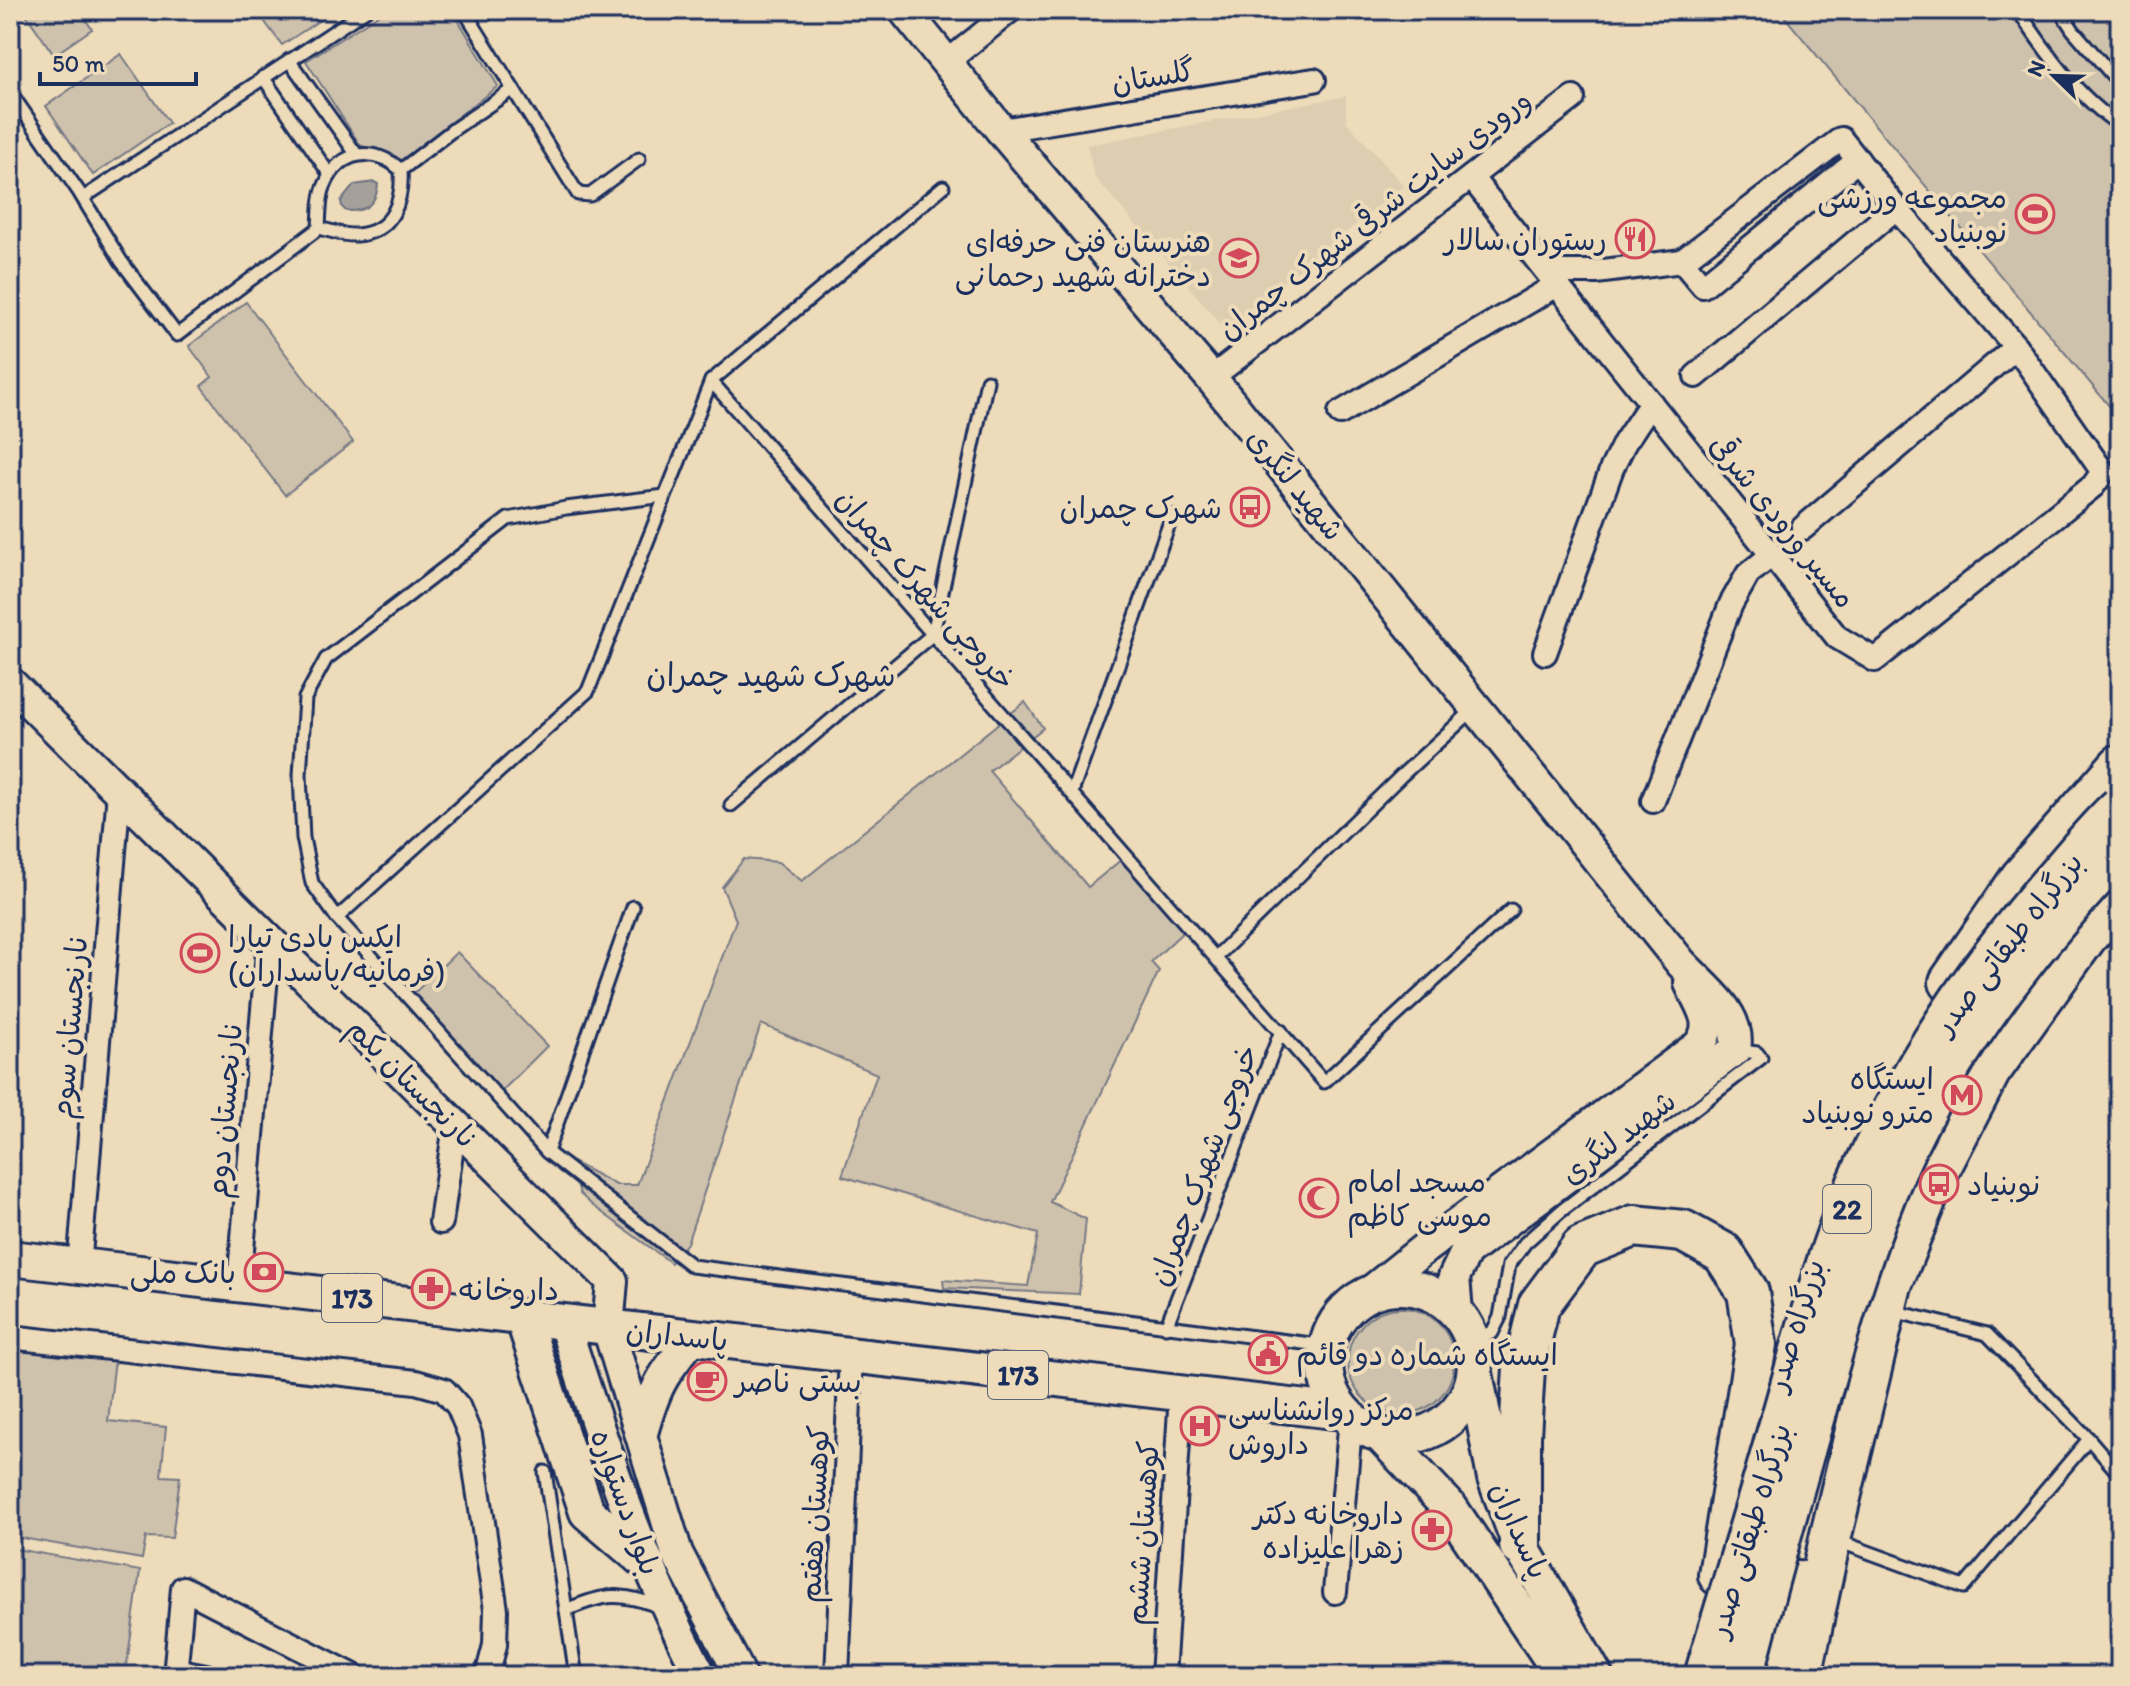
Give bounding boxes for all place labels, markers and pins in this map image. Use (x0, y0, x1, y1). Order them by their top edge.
place label: مجموعه ورزشی نوبنیاد (1817, 179, 2007, 250)
sports icon: مجموعه ورزشی نوبنیاد (2014, 193, 2056, 235)
restaurant icon: رستوران سالار (1614, 218, 1656, 260)
place label: رستوران سالار (1441, 221, 1607, 260)
place label: هنرستان فنی حرفه‌ای دخترانه شهید رحمانی (955, 223, 1211, 295)
school or university icon: هنرستان فنی حرفه‌ای دخترانه شهید رحمانی (1218, 237, 1260, 279)
bus stop icon: شهرک چمران (1229, 486, 1271, 528)
place label: شهرک چمران (1060, 489, 1222, 527)
place label: ایکس بادی تیارا (فرمانیه/پاسداران) (228, 918, 445, 990)
sports icon: ایکس بادی تیارا (فرمانیه/پاسداران) (179, 932, 221, 974)
place label: ایستگاه مترو نوبنیاد (1801, 1060, 1934, 1131)
metro station icon: ایستگاه مترو نوبنیاد (1941, 1074, 1983, 1116)
place label: مسجد امام موسی کاظم (1347, 1163, 1492, 1238)
bus stop icon: نوبنیاد (1918, 1163, 1960, 1205)
place label: نوبنیاد (1967, 1166, 2040, 1203)
mosque icon: مسجد امام موسی کاظم (1298, 1177, 1340, 1219)
bank icon: بانک ملی (243, 1251, 285, 1293)
place label: بانک ملی (129, 1254, 236, 1292)
pharmacy icon: داروخانه (410, 1268, 452, 1310)
place label: داروخانه (459, 1271, 559, 1309)
public building icon: ایستگاه شماره دو قائم (1247, 1333, 1289, 1375)
place label: ایستگاه شماره دو قائم (1296, 1336, 1558, 1377)
cafe icon: بستی ناصر (686, 1360, 728, 1402)
place label: بستی ناصر (732, 1363, 862, 1401)
place label: مرکز روانشناسی داروش (1228, 1391, 1414, 1463)
hospital icon: مرکز روانشناسی داروش (1179, 1405, 1221, 1447)
place label: داروخانه دکتر زهرا علیزاده (1250, 1495, 1404, 1566)
pharmacy icon: داروخانه دکتر زهرا علیزاده (1411, 1509, 1453, 1551)

